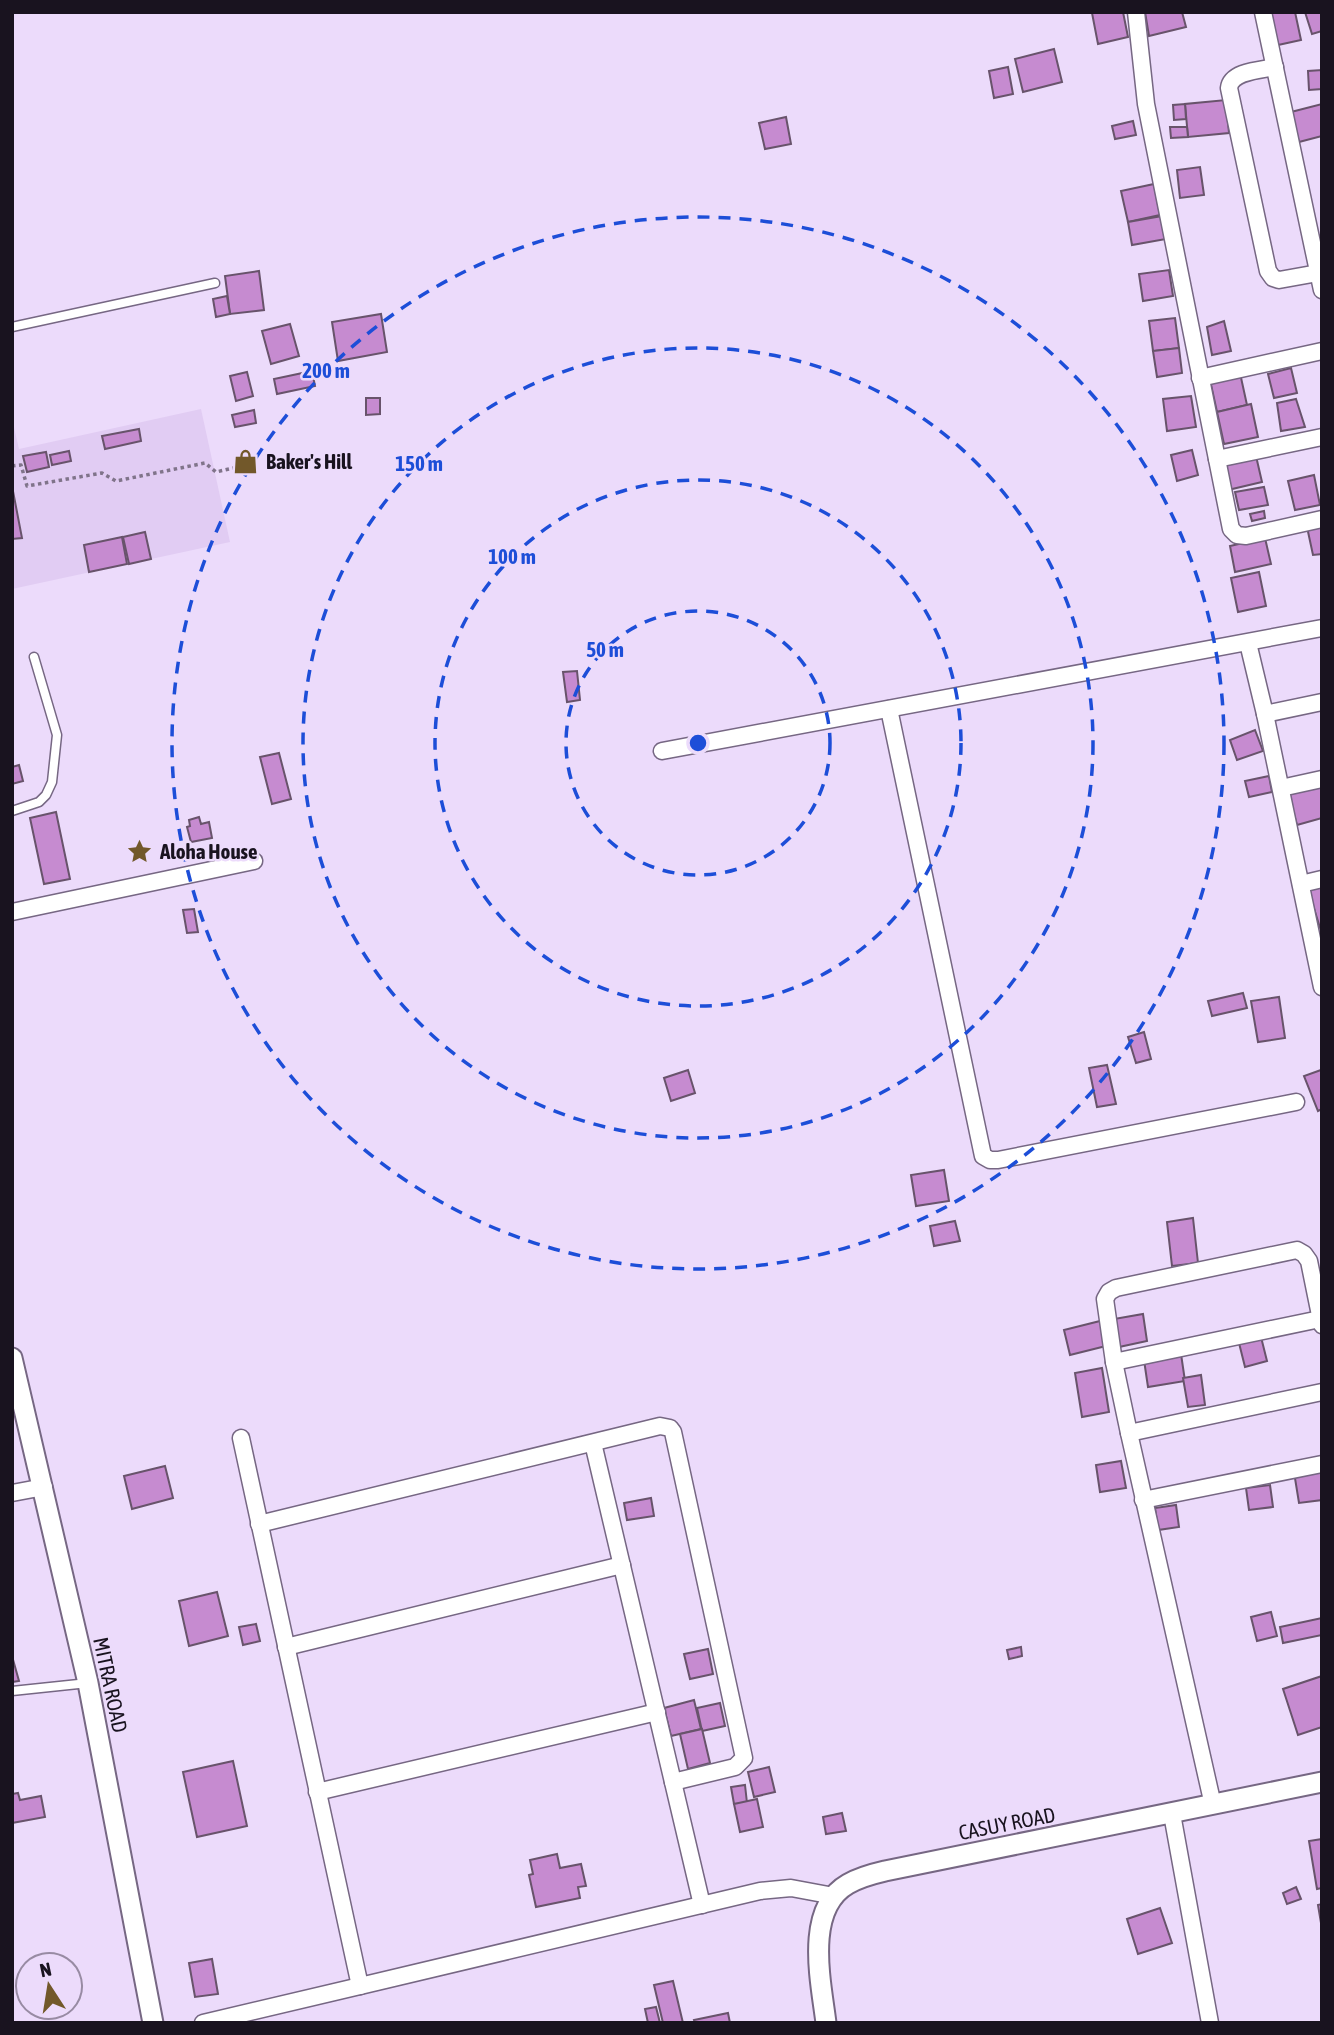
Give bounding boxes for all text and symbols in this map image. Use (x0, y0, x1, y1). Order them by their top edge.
text: 200 m (302, 358, 350, 382)
shop icon: Baker's Hill (232, 448, 260, 476)
place label: Baker's Hill (266, 449, 353, 473)
text: 150 m (395, 451, 443, 475)
text: 100 m (488, 544, 536, 568)
text: 50 m (586, 637, 624, 661)
centre of rings (686, 731, 710, 755)
place icon: Aloha House (126, 838, 154, 866)
place label: Aloha House (159, 839, 258, 863)
street label: MITRA ROAD (89, 1635, 133, 1735)
street label: CASUY ROAD (957, 1802, 1057, 1844)
north arrow (14, 1951, 84, 2021)
text: N (38, 1957, 53, 1981)

